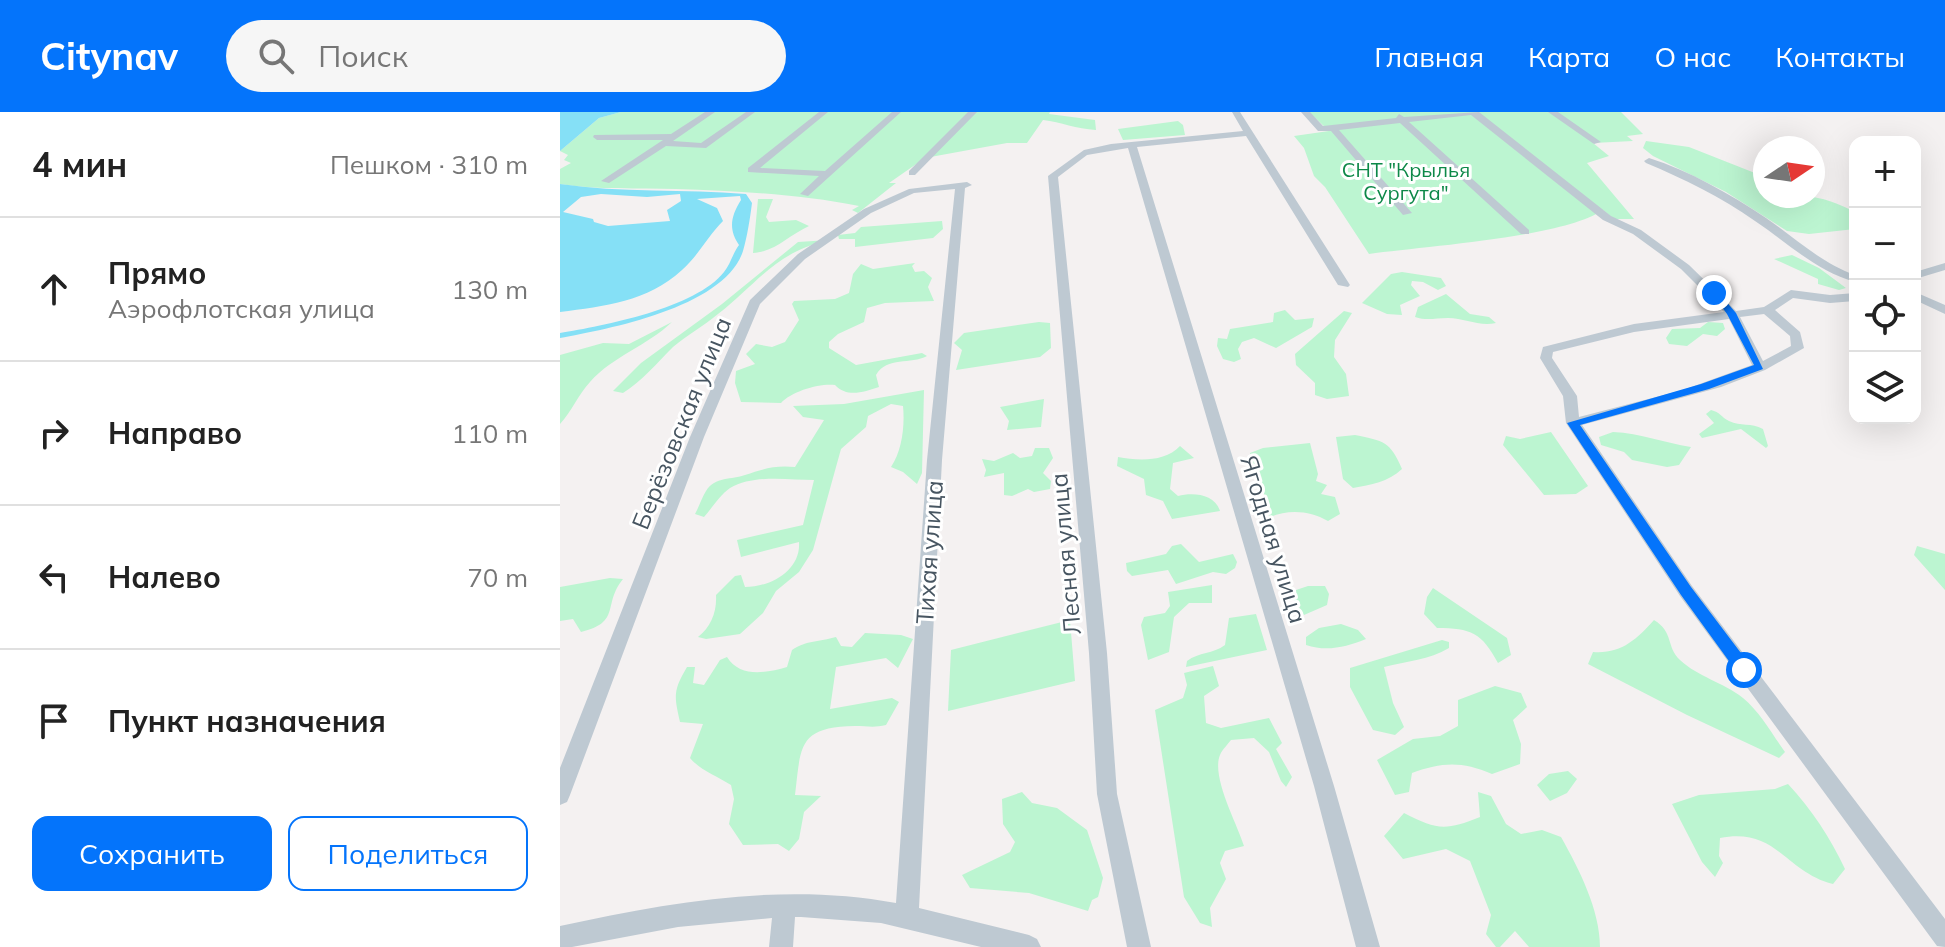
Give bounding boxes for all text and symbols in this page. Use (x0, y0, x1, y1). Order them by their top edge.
search box (226, 20, 786, 92)
text: Citynav (40, 32, 178, 80)
icon: search (254, 34, 298, 78)
text: Поиск (318, 37, 408, 75)
text: Главная (1374, 39, 1484, 74)
text: Карта (1528, 39, 1610, 74)
text: О нас (1654, 39, 1731, 74)
text: Контакты (1775, 39, 1905, 74)
north arrow (1753, 136, 1825, 208)
map controls (1849, 136, 1921, 424)
button: + (1849, 136, 1921, 208)
text: 4 мин (32, 143, 127, 186)
text: Пешком · 310 m (330, 148, 528, 181)
park label: CНТ "Крылья Сургута" (1342, 157, 1470, 205)
button: − (1849, 208, 1921, 280)
text: Прямо (108, 254, 206, 292)
icon: ahead (32, 267, 76, 311)
text: 130 m (452, 273, 528, 306)
route end (1696, 275, 1732, 311)
button: locate (1849, 280, 1921, 352)
text: Аэрофлотская улица (108, 292, 375, 325)
street label: Берёзовская улица (625, 313, 737, 533)
button: layers (1849, 352, 1921, 424)
icon: right (32, 411, 76, 455)
text: Направо (108, 414, 242, 452)
text: 110 m (452, 417, 528, 450)
street label: Ягодная улица (1234, 451, 1314, 627)
street label: Лесная улица (1043, 472, 1087, 636)
street label: Тихая улица (909, 479, 949, 625)
icon: left (32, 555, 76, 599)
text: Налево (108, 558, 221, 596)
text: 70 m (467, 561, 528, 594)
route start (1726, 652, 1762, 688)
icon: arrive (32, 699, 76, 743)
text: Пункт назначения (108, 702, 386, 740)
button: Сохранить (32, 816, 272, 891)
button: Поделиться (288, 816, 528, 891)

